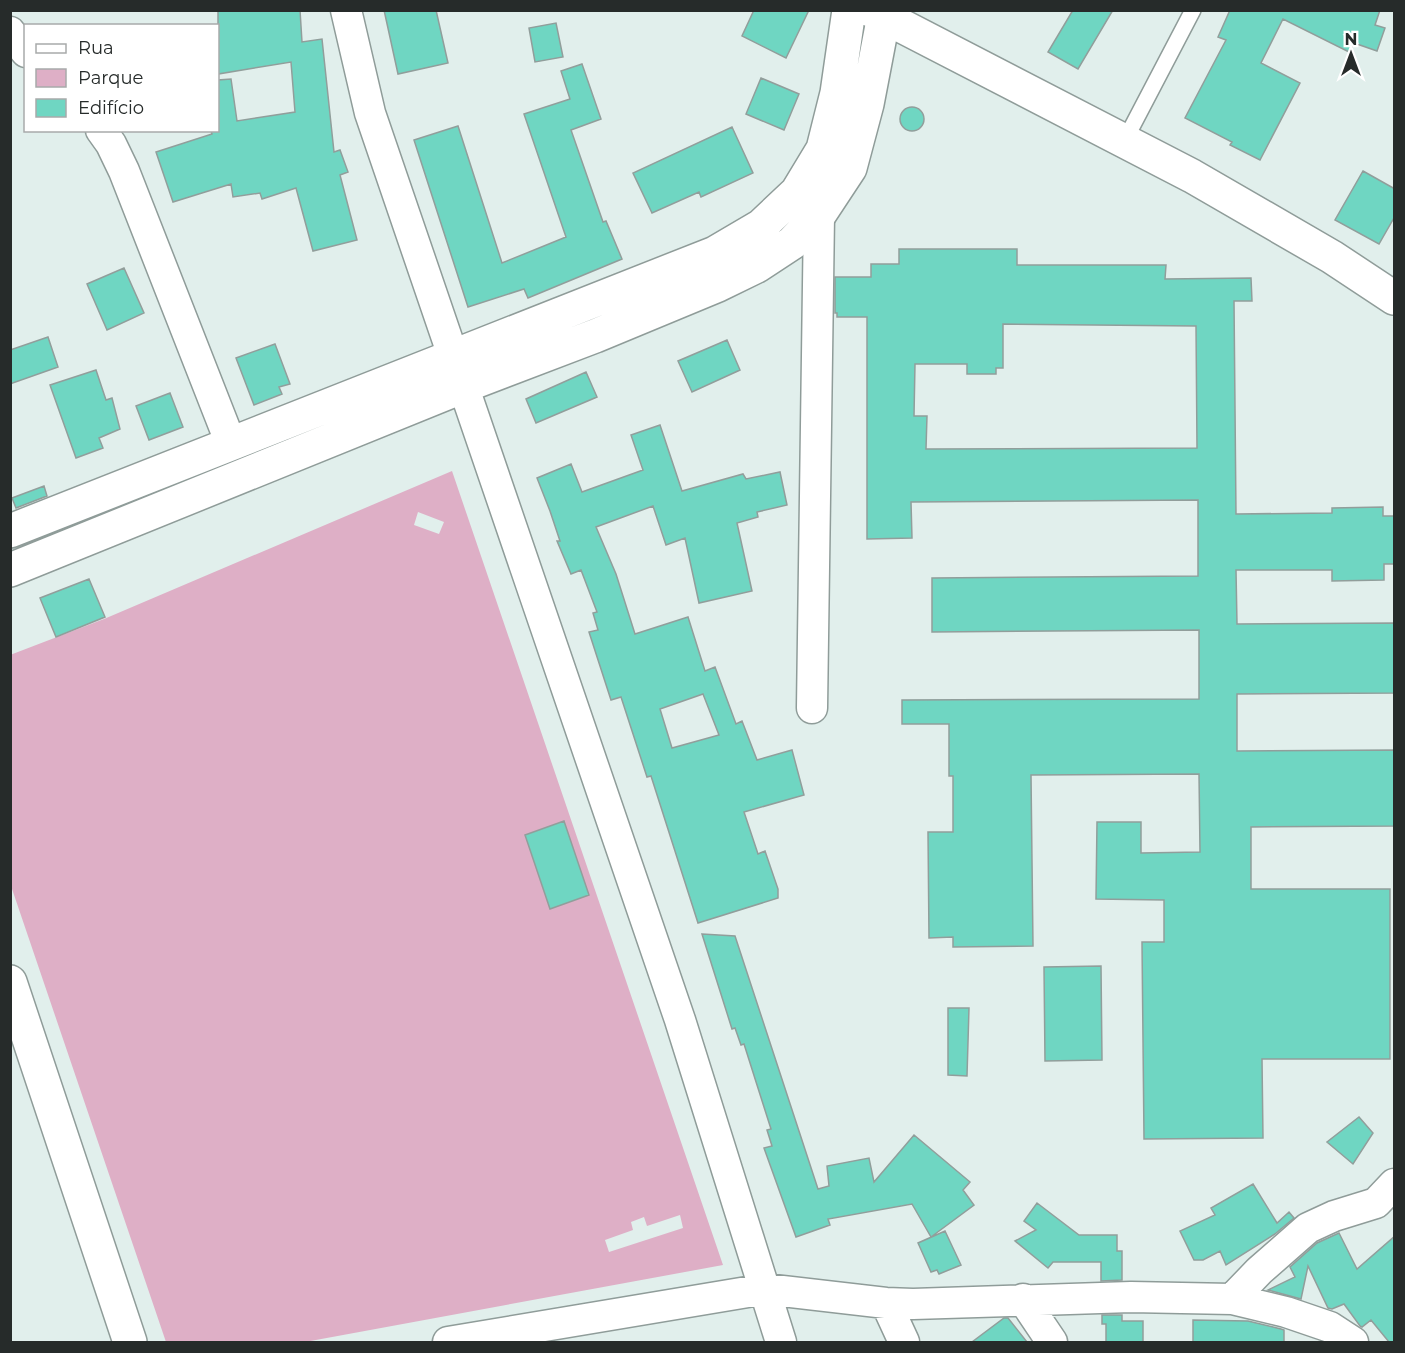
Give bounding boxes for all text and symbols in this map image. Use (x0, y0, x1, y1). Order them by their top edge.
legend (24, 24, 219, 132)
north arrow (1321, 24, 1381, 84)
text: N (1345, 30, 1357, 49)
text: Rua (78, 37, 114, 59)
text: Parque (78, 67, 144, 89)
text: Edifício (78, 97, 144, 119)

